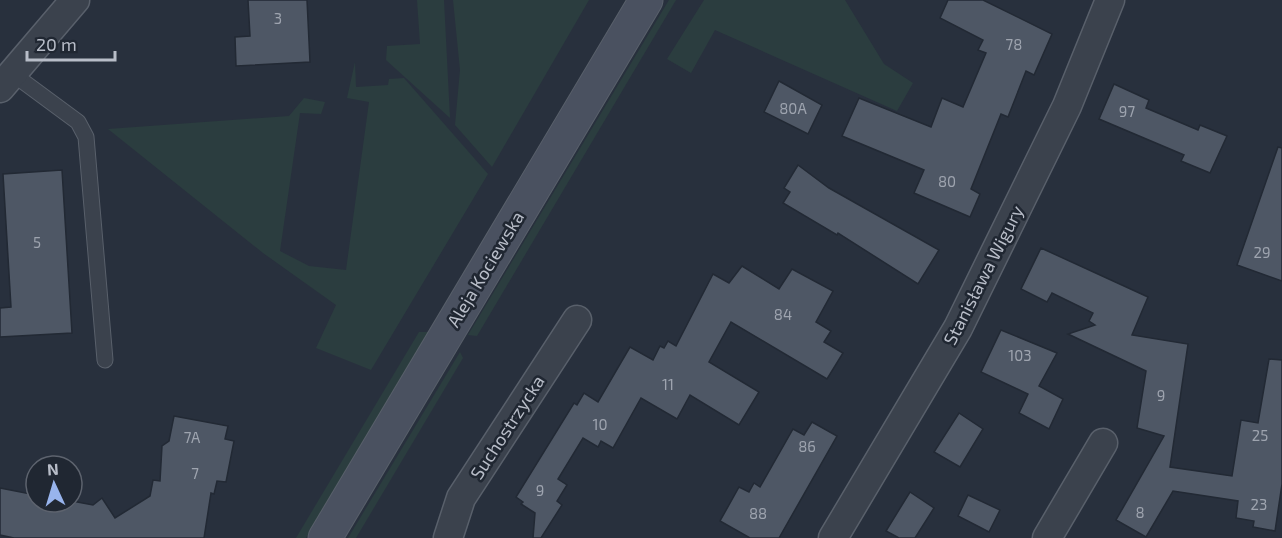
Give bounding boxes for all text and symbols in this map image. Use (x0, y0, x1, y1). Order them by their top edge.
house number: 3 (274, 9, 282, 27)
scale bar (27, 24, 116, 62)
text: 20 m (36, 33, 77, 55)
house number: 78 (1006, 35, 1022, 53)
house number: 80A (779, 99, 807, 117)
house number: 97 (1119, 102, 1135, 120)
house number: 80 (938, 172, 956, 190)
street label: Stanisława Wigury (938, 201, 1028, 348)
street label: Aleja Kociewska (442, 207, 528, 331)
house number: 5 (33, 233, 41, 251)
house number: 29 (1253, 243, 1271, 261)
house number: 84 (774, 305, 792, 323)
house number: 103 (1008, 346, 1032, 364)
street label: Suchostrzycka (465, 371, 549, 483)
house number: 11 (662, 375, 674, 393)
house number: 9 (1157, 386, 1165, 404)
house number: 10 (592, 415, 608, 433)
house number: 25 (1252, 426, 1268, 444)
house number: 7A (184, 428, 201, 446)
house number: 86 (798, 437, 816, 455)
north arrow (24, 454, 84, 514)
text: N (46, 459, 59, 478)
house number: 7 (191, 464, 199, 482)
house number: 9 (536, 481, 544, 499)
house number: 23 (1251, 495, 1267, 513)
house number: 8 (1135, 503, 1145, 521)
house number: 88 (749, 504, 767, 522)

